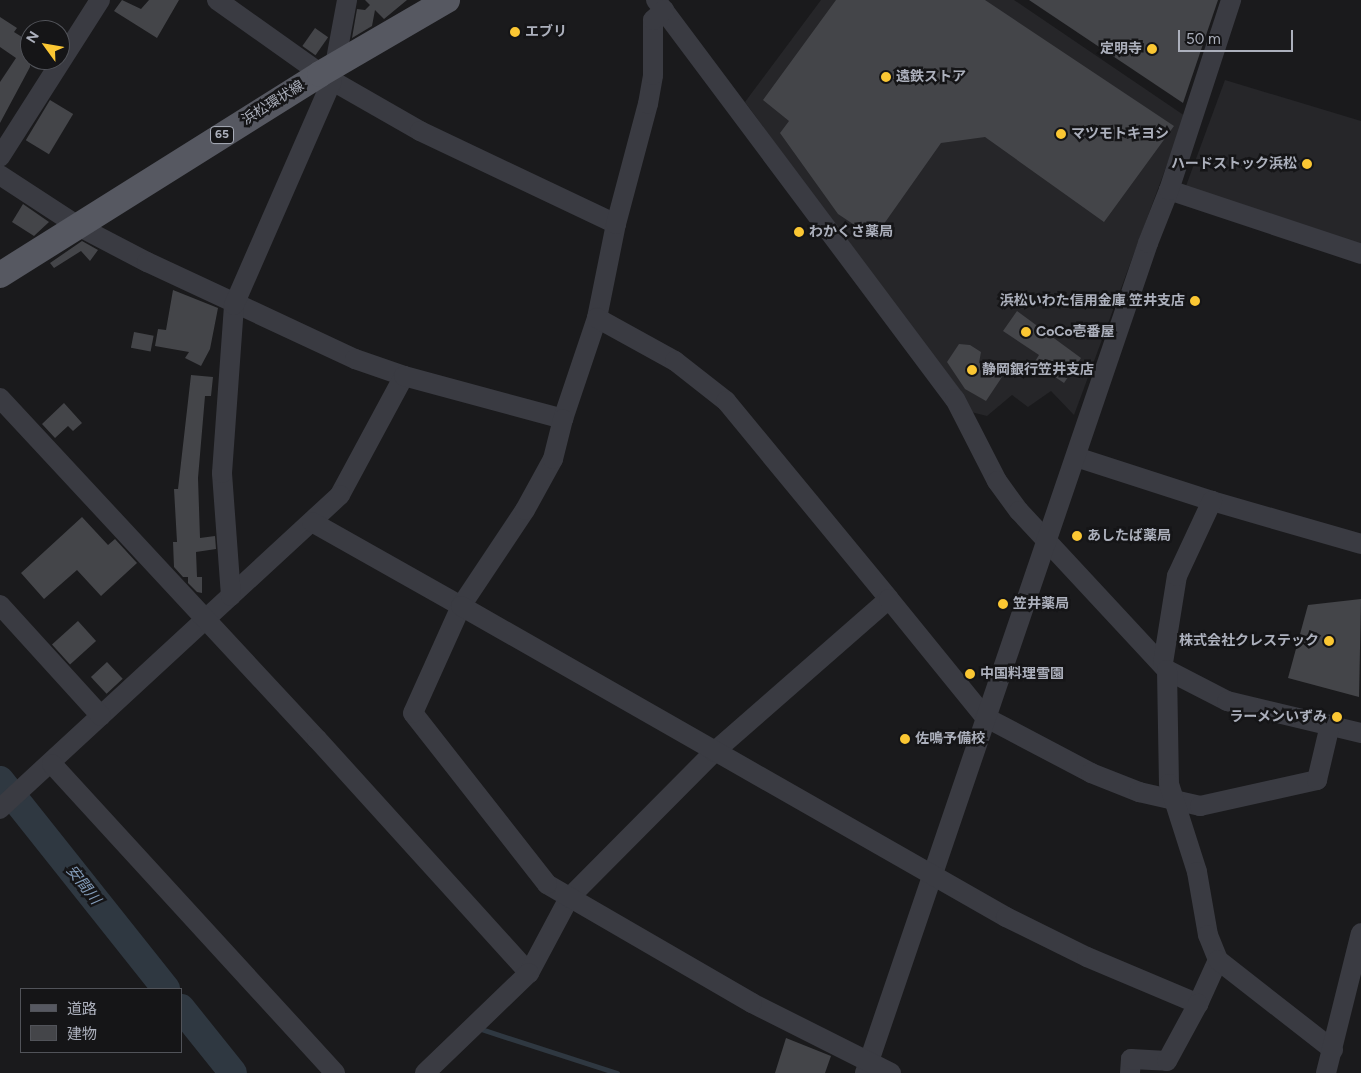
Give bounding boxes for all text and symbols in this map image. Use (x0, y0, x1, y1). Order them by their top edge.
north arrow (20, 20, 70, 70)
scale bar (1181, 20, 1296, 52)
place label: エブリ (525, 24, 567, 40)
marker: エブリ (509, 26, 521, 38)
text: N (23, 28, 43, 46)
text: 50 m (1186, 30, 1221, 48)
place label: 定明寺 (1100, 41, 1142, 57)
marker: 定明寺 (1146, 43, 1158, 55)
place label: 遠鉄ストア (896, 69, 966, 85)
marker: 遠鉄ストア (880, 71, 892, 83)
street label: 浜松環状線 (239, 77, 307, 129)
road number: 65 (210, 126, 234, 144)
place label: マツモトキヨシ (1071, 126, 1169, 142)
marker: マツモトキヨシ (1055, 128, 1067, 140)
place label: ハードストック浜松 (1171, 156, 1297, 172)
marker: ハードストック浜松 (1301, 158, 1313, 170)
place label: わかくさ薬局 (809, 224, 893, 240)
marker: わかくさ薬局 (793, 226, 805, 238)
place label: 浜松いわた信用金庫 笠井支店 (1000, 293, 1185, 309)
marker: 浜松いわた信用金庫 笠井支店 (1189, 295, 1201, 307)
place label: CoCo壱番屋 (1036, 324, 1115, 340)
marker: CoCo壱番屋 (1020, 326, 1032, 338)
place label: 静岡銀行笠井支店 (982, 362, 1094, 378)
marker: 静岡銀行笠井支店 (966, 364, 978, 376)
place label: あしたば薬局 (1087, 528, 1171, 544)
marker: あしたば薬局 (1071, 530, 1083, 542)
place label: 笠井薬局 (1013, 596, 1069, 612)
marker: 笠井薬局 (997, 598, 1009, 610)
place label: 株式会社クレステック (1179, 633, 1319, 649)
marker: 株式会社クレステック (1323, 635, 1335, 647)
place label: 中国料理雪園 (980, 666, 1064, 682)
marker: 中国料理雪園 (964, 668, 976, 680)
place label: ラーメンいずみ (1229, 709, 1327, 725)
marker: ラーメンいずみ (1331, 711, 1343, 723)
place label: 佐鳴予備校 (915, 731, 985, 747)
marker: 佐鳴予備校 (899, 733, 911, 745)
water label: 安間川 (62, 862, 104, 908)
legend (20, 988, 182, 1053)
text: 道路 (67, 1000, 97, 1018)
text: 建物 (67, 1025, 97, 1043)

